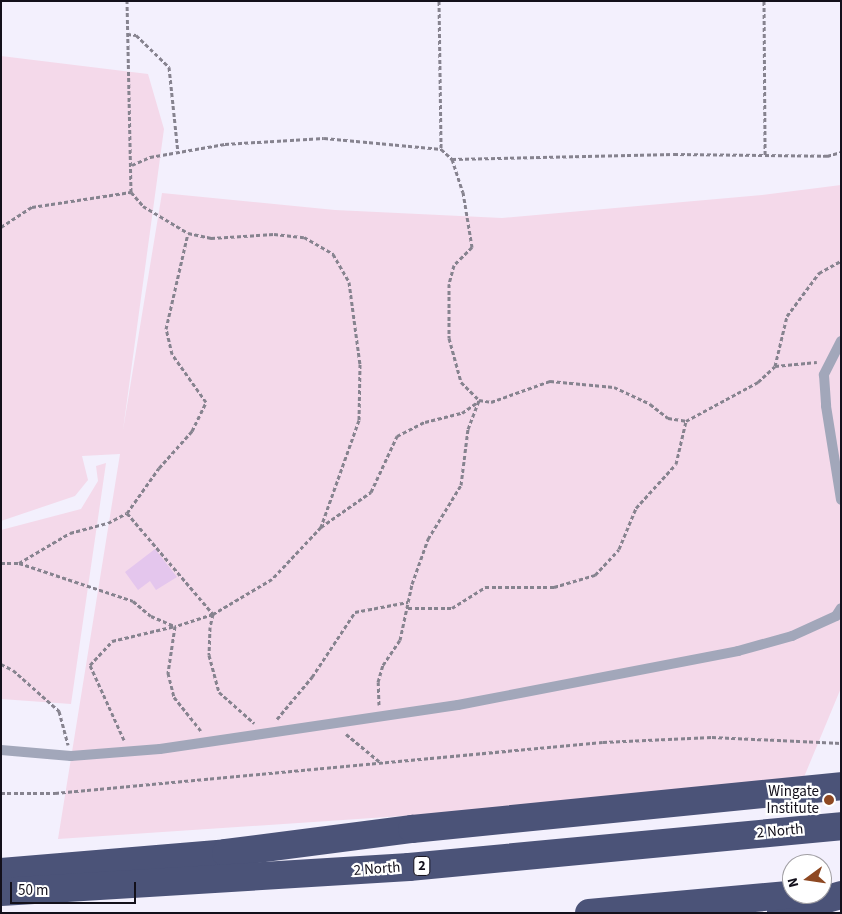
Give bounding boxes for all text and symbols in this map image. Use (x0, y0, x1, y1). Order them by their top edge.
place label: Wingate Institute (767, 782, 819, 817)
marker: Wingate Institute (823, 794, 835, 806)
street label: 2 North (756, 820, 804, 842)
road number: 2 (413, 854, 431, 878)
north arrow (782, 854, 832, 904)
street label: 2 North (353, 858, 401, 880)
scale bar (12, 872, 139, 904)
text: N (783, 875, 804, 889)
text: 50 m (18, 880, 48, 901)

